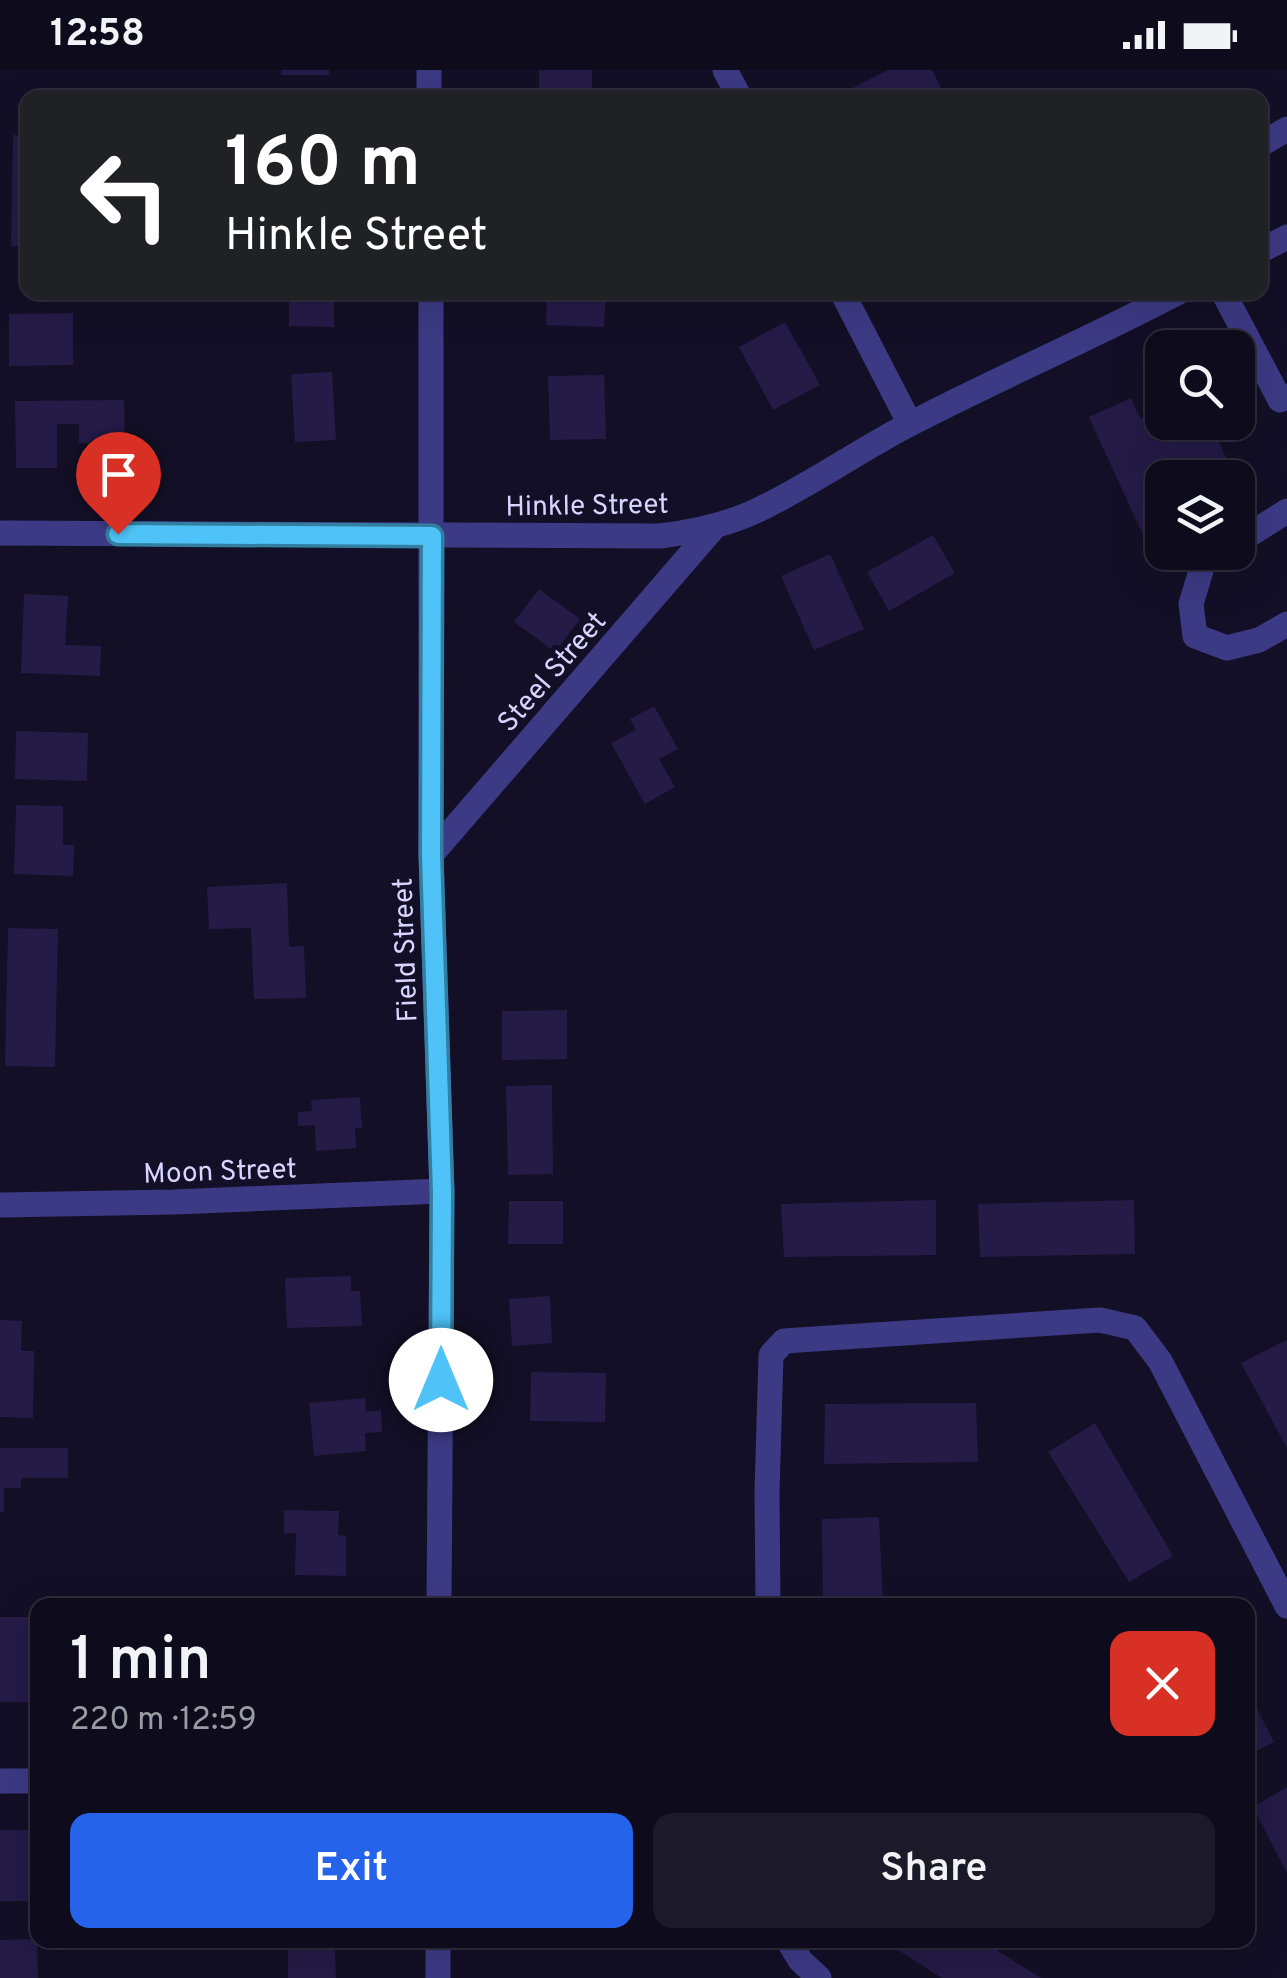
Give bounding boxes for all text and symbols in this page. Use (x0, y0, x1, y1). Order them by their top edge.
text: 12:58 (50, 11, 145, 60)
text: 160 m (225, 122, 421, 211)
icon: left (60, 130, 190, 260)
text: Hinkle Street (225, 209, 488, 266)
map controls (1145, 330, 1255, 570)
button: search (1145, 330, 1255, 440)
pin (76, 432, 161, 535)
icon: arrive (91, 447, 146, 502)
button: layers (1145, 460, 1255, 570)
street label: Hinkle Street (505, 488, 669, 526)
street label: Steel Street (491, 605, 616, 741)
street label: Field Street (386, 877, 428, 1023)
street label: Moon Street (143, 1152, 297, 1194)
position arrow (389, 1328, 493, 1432)
text: 1 min (70, 1625, 211, 1701)
button: close (1110, 1631, 1215, 1736)
text: 220 m · 12:59 (70, 1701, 257, 1741)
button: Exit (70, 1813, 633, 1928)
button: Share (653, 1813, 1215, 1928)

